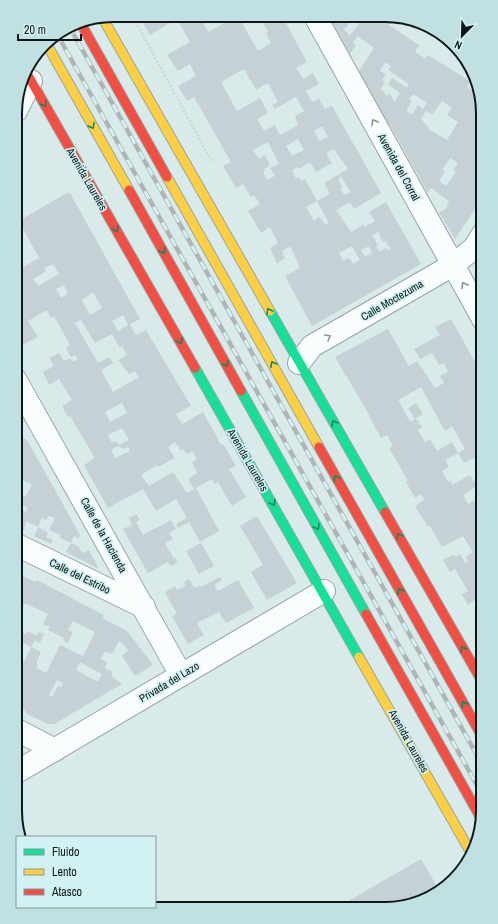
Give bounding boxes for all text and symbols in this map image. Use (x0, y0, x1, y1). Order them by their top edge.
scale bar (18, 16, 81, 42)
north arrow (442, 16, 482, 56)
text: 20 m (24, 22, 46, 38)
text: N (452, 37, 464, 53)
one-way arrow (40, 100, 47, 107)
one-way arrow (371, 119, 379, 126)
one-way arrow (88, 121, 95, 129)
street label: Avenida del Corral (374, 130, 423, 203)
street label: Avenida Laureles (63, 144, 111, 213)
one-way arrow (111, 225, 118, 232)
one-way arrow (158, 247, 165, 254)
street label: Calle Moctezuma (358, 277, 426, 323)
one-way arrow (462, 282, 469, 289)
one-way arrow (267, 308, 274, 315)
one-way arrow (324, 335, 331, 342)
one-way arrow (176, 337, 183, 345)
one-way arrow (222, 360, 229, 368)
one-way arrow (270, 361, 277, 368)
one-way arrow (331, 420, 338, 428)
street label: Avenida Laureles (224, 425, 272, 494)
one-way arrow (334, 474, 341, 482)
street label: Calle de la Hacienda (78, 495, 130, 575)
one-way arrow (268, 499, 276, 506)
one-way arrow (313, 523, 320, 530)
one-way arrow (396, 533, 403, 540)
street label: Calle del Estribo (47, 555, 113, 597)
one-way arrow (397, 588, 405, 595)
one-way arrow (461, 646, 468, 653)
street label: Privada del Lazo (136, 659, 202, 705)
one-way arrow (461, 701, 468, 708)
street label: Avenida Laureles (385, 706, 432, 775)
legend (16, 836, 156, 908)
text: Fluido (52, 844, 79, 860)
text: Lento (52, 864, 77, 880)
text: Atasco (51, 884, 82, 900)

